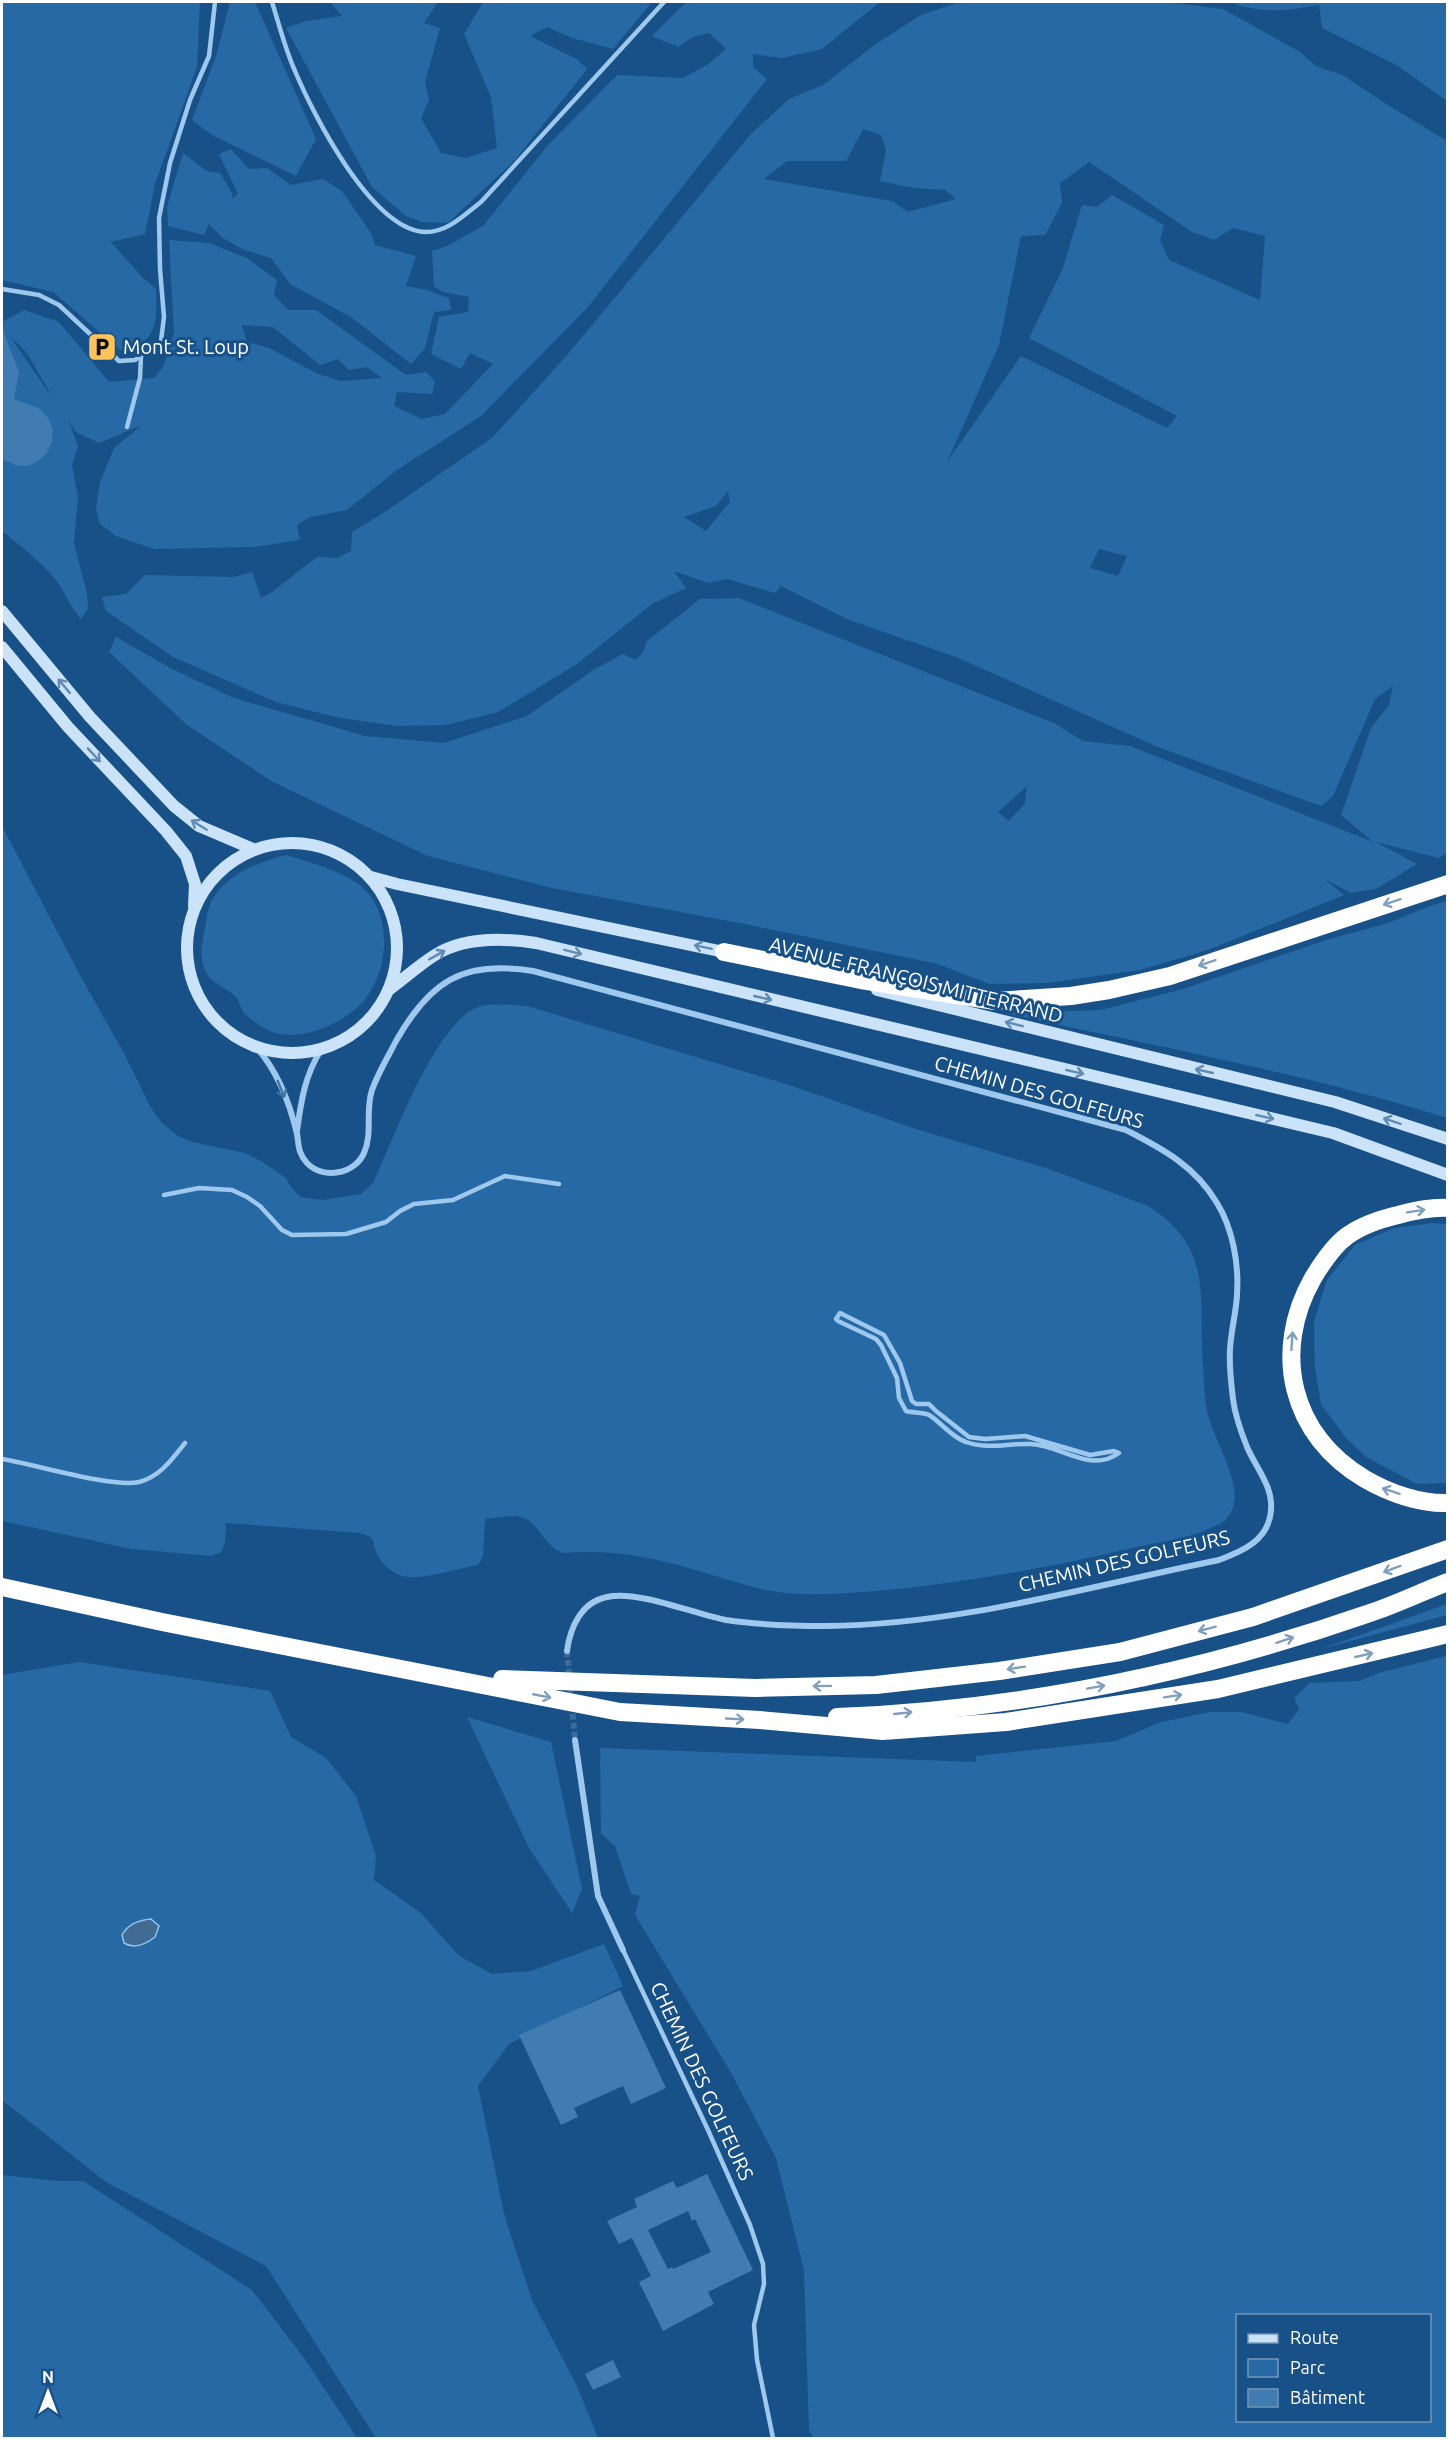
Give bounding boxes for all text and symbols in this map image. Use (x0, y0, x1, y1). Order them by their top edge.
parking icon: Mont St. Loup (86, 331, 118, 363)
place label: Mont St. Loup (123, 335, 249, 358)
one-way arrow (57, 679, 71, 694)
one-way arrow (87, 748, 101, 763)
one-way arrow (191, 819, 208, 832)
one-way arrow (1383, 897, 1402, 908)
street label: AVENUE FRANÇOIS MITTERRAND (767, 932, 1065, 1027)
one-way arrow (693, 941, 712, 953)
one-way arrow (564, 947, 583, 959)
one-way arrow (428, 949, 445, 961)
one-way arrow (1198, 958, 1217, 969)
one-way arrow (753, 992, 772, 1004)
one-way arrow (1005, 1018, 1024, 1030)
street label: CHEMIN DES GOLFEURS (932, 1051, 1146, 1132)
one-way arrow (1194, 1065, 1214, 1076)
one-way arrow (1066, 1066, 1085, 1078)
one-way arrow (276, 1079, 287, 1098)
one-way arrow (1255, 1111, 1274, 1123)
one-way arrow (1383, 1115, 1402, 1126)
one-way arrow (1405, 1205, 1425, 1216)
one-way arrow (1287, 1331, 1298, 1351)
one-way arrow (1382, 1485, 1401, 1496)
street label: CHEMIN DES GOLFEURS (1016, 1525, 1232, 1596)
one-way arrow (1384, 1564, 1402, 1575)
one-way arrow (1198, 1624, 1217, 1635)
one-way arrow (1275, 1634, 1294, 1645)
one-way arrow (1354, 1648, 1373, 1660)
one-way arrow (1007, 1663, 1027, 1674)
one-way arrow (813, 1680, 833, 1692)
one-way arrow (1085, 1681, 1105, 1692)
one-way arrow (532, 1691, 551, 1702)
one-way arrow (1163, 1691, 1183, 1702)
one-way arrow (892, 1707, 912, 1718)
one-way arrow (725, 1713, 745, 1724)
street label: CHEMIN DES GOLFEURS (646, 1978, 759, 2184)
legend (1236, 2314, 1431, 2422)
text: Route (1290, 2327, 1339, 2347)
text: Parc (1290, 2357, 1325, 2377)
north arrow (18, 2362, 78, 2422)
text: N (42, 2368, 54, 2386)
text: Bâtiment (1290, 2387, 1365, 2407)

